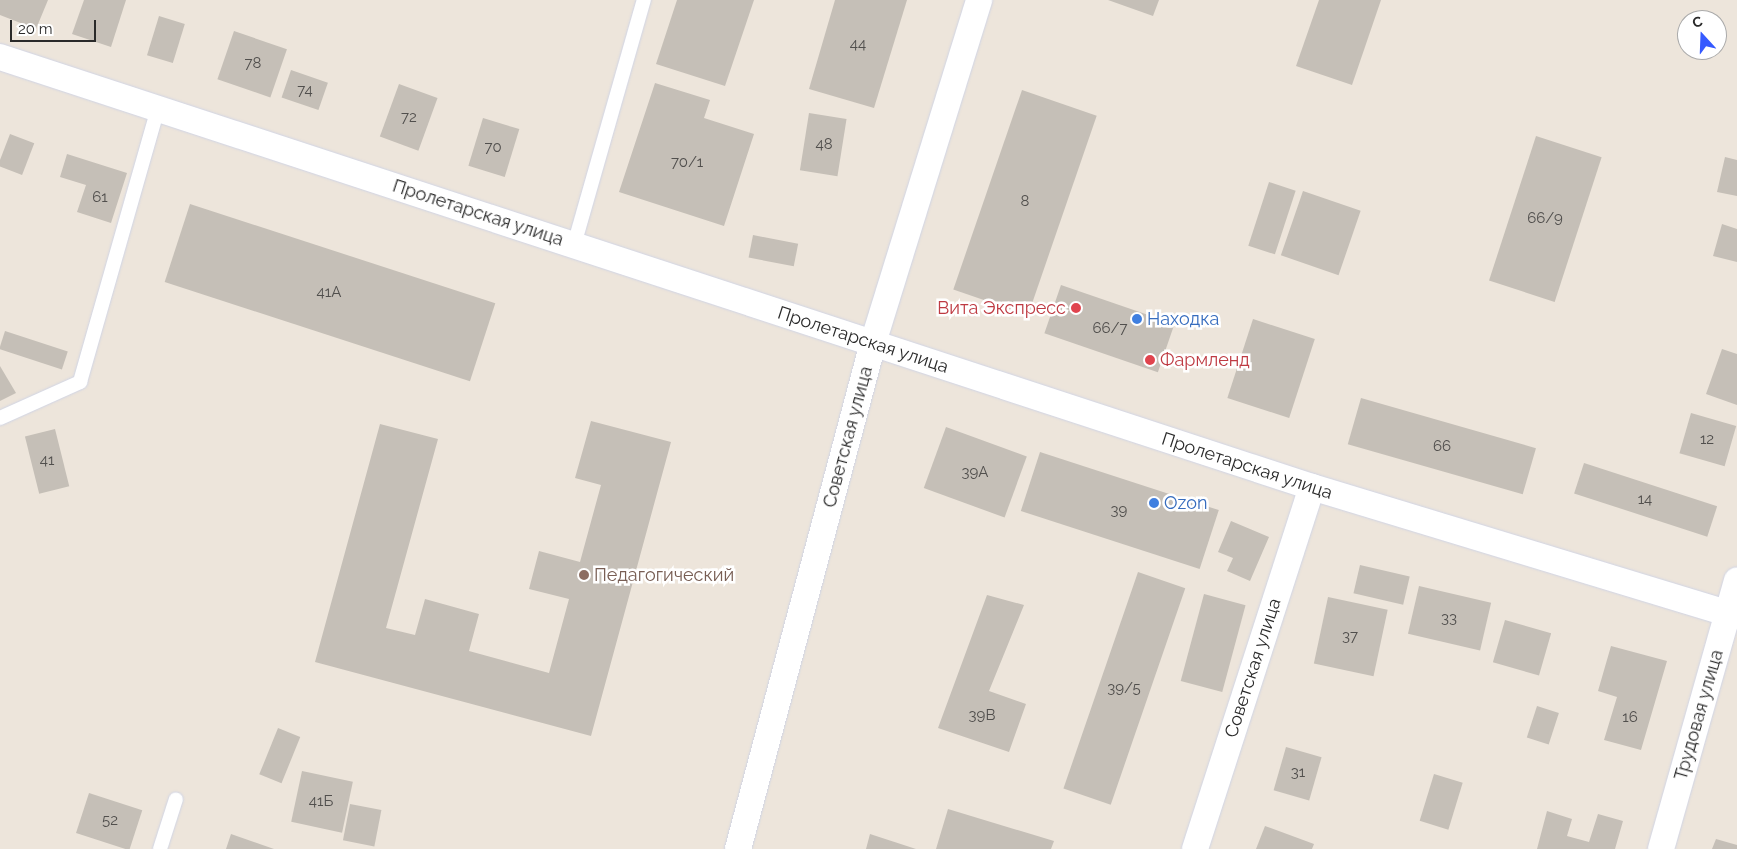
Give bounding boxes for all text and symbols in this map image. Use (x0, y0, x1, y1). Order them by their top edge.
scale bar (12, 10, 99, 42)
north arrow (1677, 10, 1727, 60)
text: С (1690, 13, 1704, 31)
text: 20 m (18, 20, 53, 38)
house number: 44 (850, 36, 866, 54)
house number: 78 (245, 55, 261, 73)
house number: 74 (297, 82, 313, 100)
house number: 72 (401, 109, 417, 127)
house number: 48 (815, 136, 833, 154)
house number: 70 (484, 139, 502, 157)
house number: 70/1 (671, 154, 703, 172)
street label: Пролетарская улица (390, 175, 566, 251)
house number: 61 (92, 189, 108, 207)
house number: 8 (1021, 193, 1029, 211)
house number: 66/9 (1527, 210, 1563, 228)
house number: 41А (317, 284, 341, 302)
place label: Вита Экспресс (937, 297, 1066, 319)
street label: Пролетарская улица (775, 302, 951, 378)
marker: Вита Экспресс (1070, 302, 1082, 314)
place label: Находка (1147, 308, 1219, 330)
marker: Находка (1131, 313, 1143, 325)
house number: 66/7 (1092, 320, 1128, 338)
place label: Фармленд (1160, 349, 1250, 371)
marker: Фармленд (1144, 354, 1156, 366)
street label: Советская улица (819, 364, 877, 510)
street label: Пролетарская улица (1159, 428, 1335, 504)
house number: 12 (1700, 431, 1714, 449)
house number: 66 (1433, 438, 1451, 456)
house number: 41 (40, 452, 54, 470)
house number: 39А (962, 464, 988, 482)
house number: 14 (1638, 491, 1652, 509)
place label: Ozon (1164, 492, 1207, 514)
marker: Ozon (1148, 497, 1160, 509)
house number: 39 (1111, 502, 1127, 520)
place label: Педагогический (594, 564, 734, 586)
marker: Педагогический (578, 569, 590, 581)
street label: Советская улица (1220, 595, 1286, 741)
house number: 33 (1441, 610, 1457, 628)
house number: 37 (1342, 628, 1358, 646)
street label: Трудовая улица (1670, 647, 1728, 783)
house number: 39/5 (1107, 680, 1141, 698)
house number: 39В (969, 707, 995, 725)
house number: 16 (1622, 709, 1638, 727)
house number: 31 (1291, 764, 1305, 782)
house number: 41Б (309, 793, 333, 811)
house number: 52 (102, 812, 118, 830)

